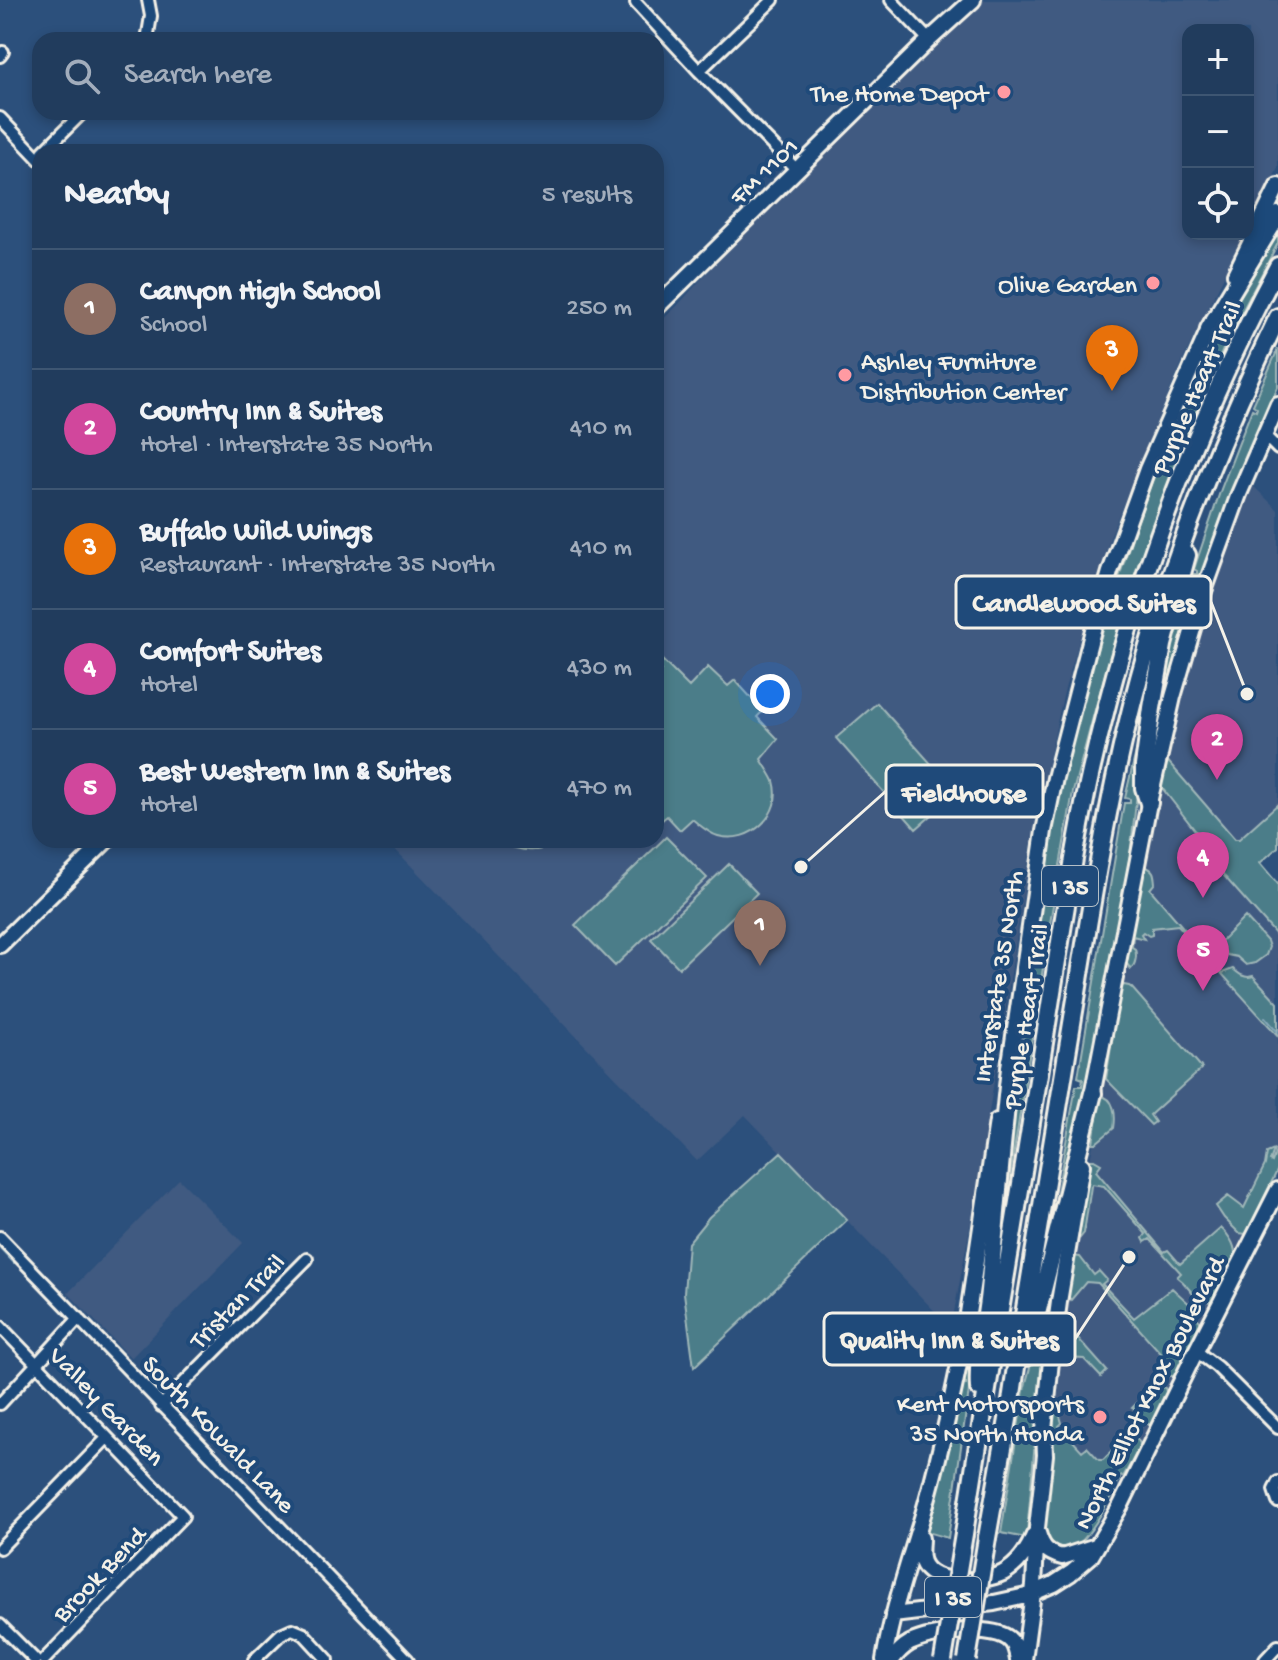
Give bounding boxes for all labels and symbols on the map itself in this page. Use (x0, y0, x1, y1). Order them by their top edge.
place label: The Home Depot (809, 81, 990, 112)
marker: The Home Depot (995, 83, 1013, 101)
street label: FM 1101 (725, 133, 807, 214)
place label: Olive Garden (998, 272, 1138, 303)
marker: Olive Garden (1144, 274, 1162, 292)
street label: Purple Heart Trail (1146, 297, 1251, 482)
pin: 3 (1086, 325, 1138, 391)
place label: Ashley Furniture Distribution Center (859, 349, 1069, 410)
marker: Ashley Furniture Distribution Center (836, 366, 854, 384)
callout: Candlewood Suites (956, 576, 1211, 628)
text: Candlewood Suites (972, 589, 1197, 622)
your location (750, 674, 790, 714)
pin: 2 (1191, 714, 1243, 780)
callout: Fieldhouse (886, 765, 1043, 817)
text: Fieldhouse (901, 779, 1028, 812)
pin: 4 (1177, 832, 1229, 898)
road number: I 35 (1042, 866, 1098, 906)
street label: Interstate 35 North (969, 868, 1034, 1085)
pin: 1 (734, 900, 786, 966)
street label: Purple Heart Trail (998, 922, 1058, 1113)
pin: 5 (1177, 925, 1229, 991)
street label: Tristan Trail (183, 1249, 294, 1359)
street label: North Elliot Knox Boulevard (1070, 1251, 1235, 1536)
callout: Quality Inn & Suites (824, 1313, 1075, 1365)
text: Quality Inn & Suites (839, 1326, 1060, 1359)
street label: Valley Garden (40, 1341, 170, 1475)
street label: South Kowald Lane (133, 1351, 300, 1522)
place label: Kent Motorsports 35 North Honda (897, 1391, 1086, 1452)
marker: Kent Motorsports 35 North Honda (1091, 1408, 1109, 1426)
street label: Brook Bend (47, 1520, 156, 1631)
road number: I 35 (925, 1577, 981, 1617)

